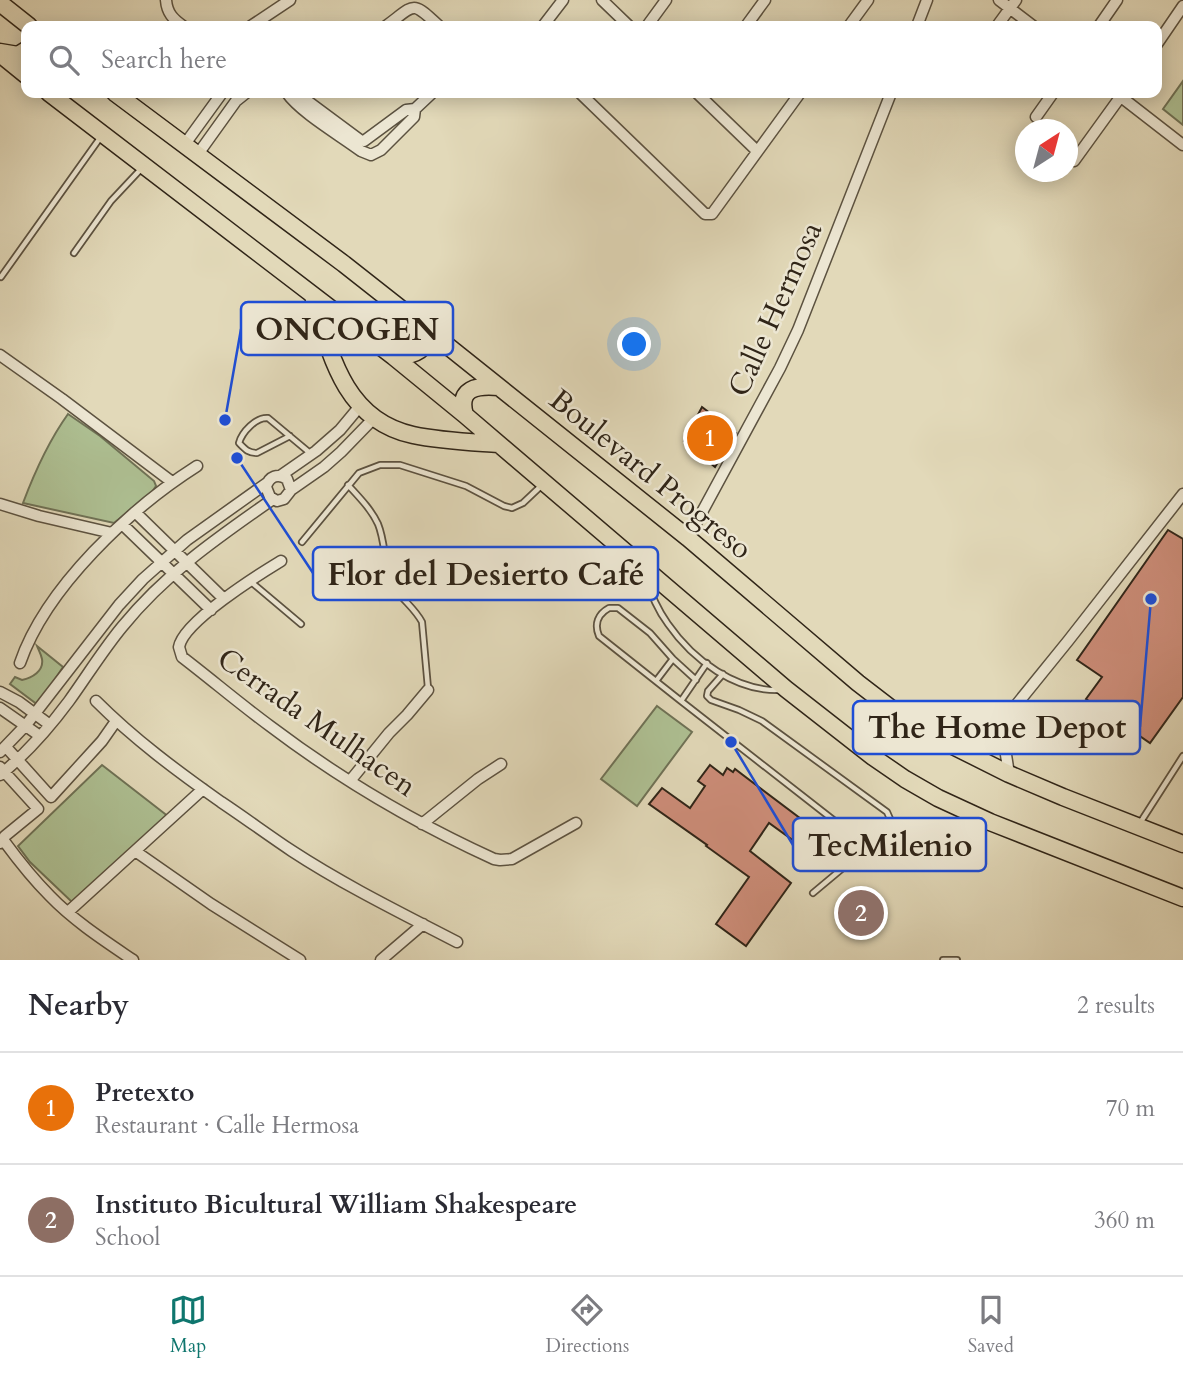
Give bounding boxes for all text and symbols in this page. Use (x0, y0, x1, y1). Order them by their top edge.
search box (21, 21, 1162, 98)
icon: search (45, 41, 83, 79)
text: Search here (101, 42, 227, 77)
north arrow (1015, 119, 1078, 182)
street label: Calle Hermosa (719, 215, 832, 403)
callout: ONCOGEN (241, 302, 453, 355)
text: ONCOGEN (255, 308, 439, 352)
your location (617, 327, 651, 361)
street label: Boulevard Progreso (541, 380, 761, 569)
pin: 1 (687, 412, 733, 464)
callout: Flor del Desierto Café (313, 547, 658, 600)
text: Flor del Desierto Café (327, 553, 645, 597)
street label: Cerrada Mulhacen (209, 638, 425, 806)
callout: The Home Depot (853, 701, 1140, 754)
text: The Home Depot (868, 706, 1126, 750)
callout: TecMilenio (793, 818, 986, 871)
text: TecMilenio (808, 824, 972, 868)
pin: 2 (838, 887, 884, 939)
text: Nearby (28, 985, 129, 1026)
text: 2 results (1077, 990, 1155, 1021)
text: Pretexto (95, 1075, 194, 1110)
text: 1 (45, 1093, 57, 1124)
text: 70 m (1106, 1093, 1155, 1124)
text: Restaurant · Calle Hermosa (95, 1110, 359, 1141)
text: Instituto Bicultural William Shakespeare (95, 1187, 577, 1222)
text: 2 (45, 1205, 57, 1236)
text: 360 m (1094, 1205, 1155, 1236)
text: School (95, 1222, 160, 1253)
tab: Map (169, 1291, 207, 1359)
tab: Directions (546, 1291, 629, 1359)
tab: Saved (968, 1291, 1014, 1359)

